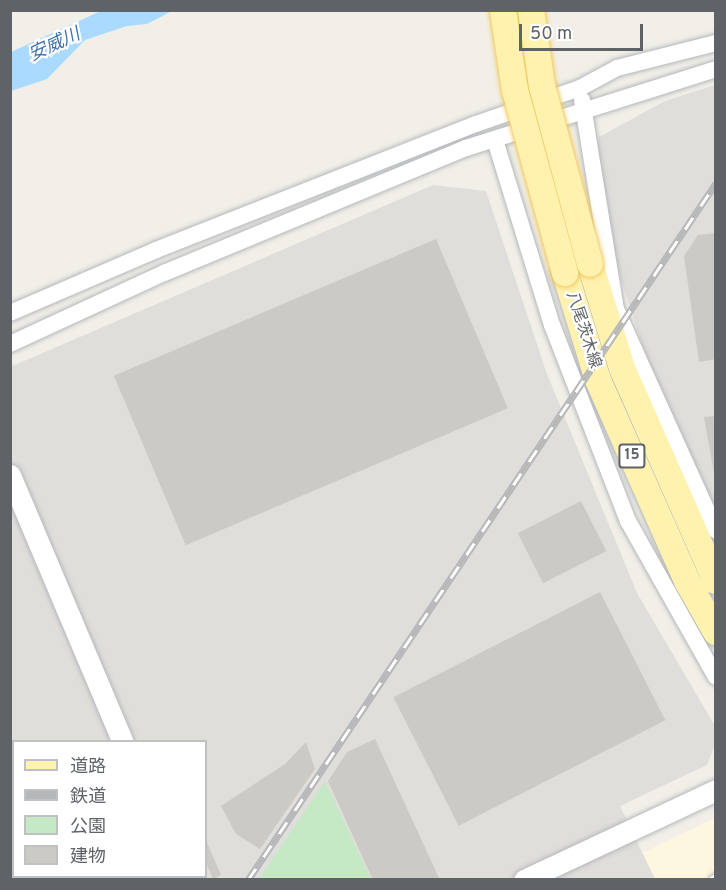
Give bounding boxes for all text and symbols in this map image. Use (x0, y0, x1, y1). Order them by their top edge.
scale bar (522, 12, 646, 50)
text: 50 m (530, 23, 572, 46)
water label: 安威川 (26, 25, 84, 67)
street label: 八尾茨木線 (562, 289, 604, 371)
road number: 15 (617, 444, 647, 468)
legend (12, 740, 207, 878)
text: 道路 (70, 756, 106, 779)
text: 鉄道 (70, 786, 106, 809)
text: 公園 (70, 816, 106, 839)
text: 建物 (70, 846, 106, 869)

